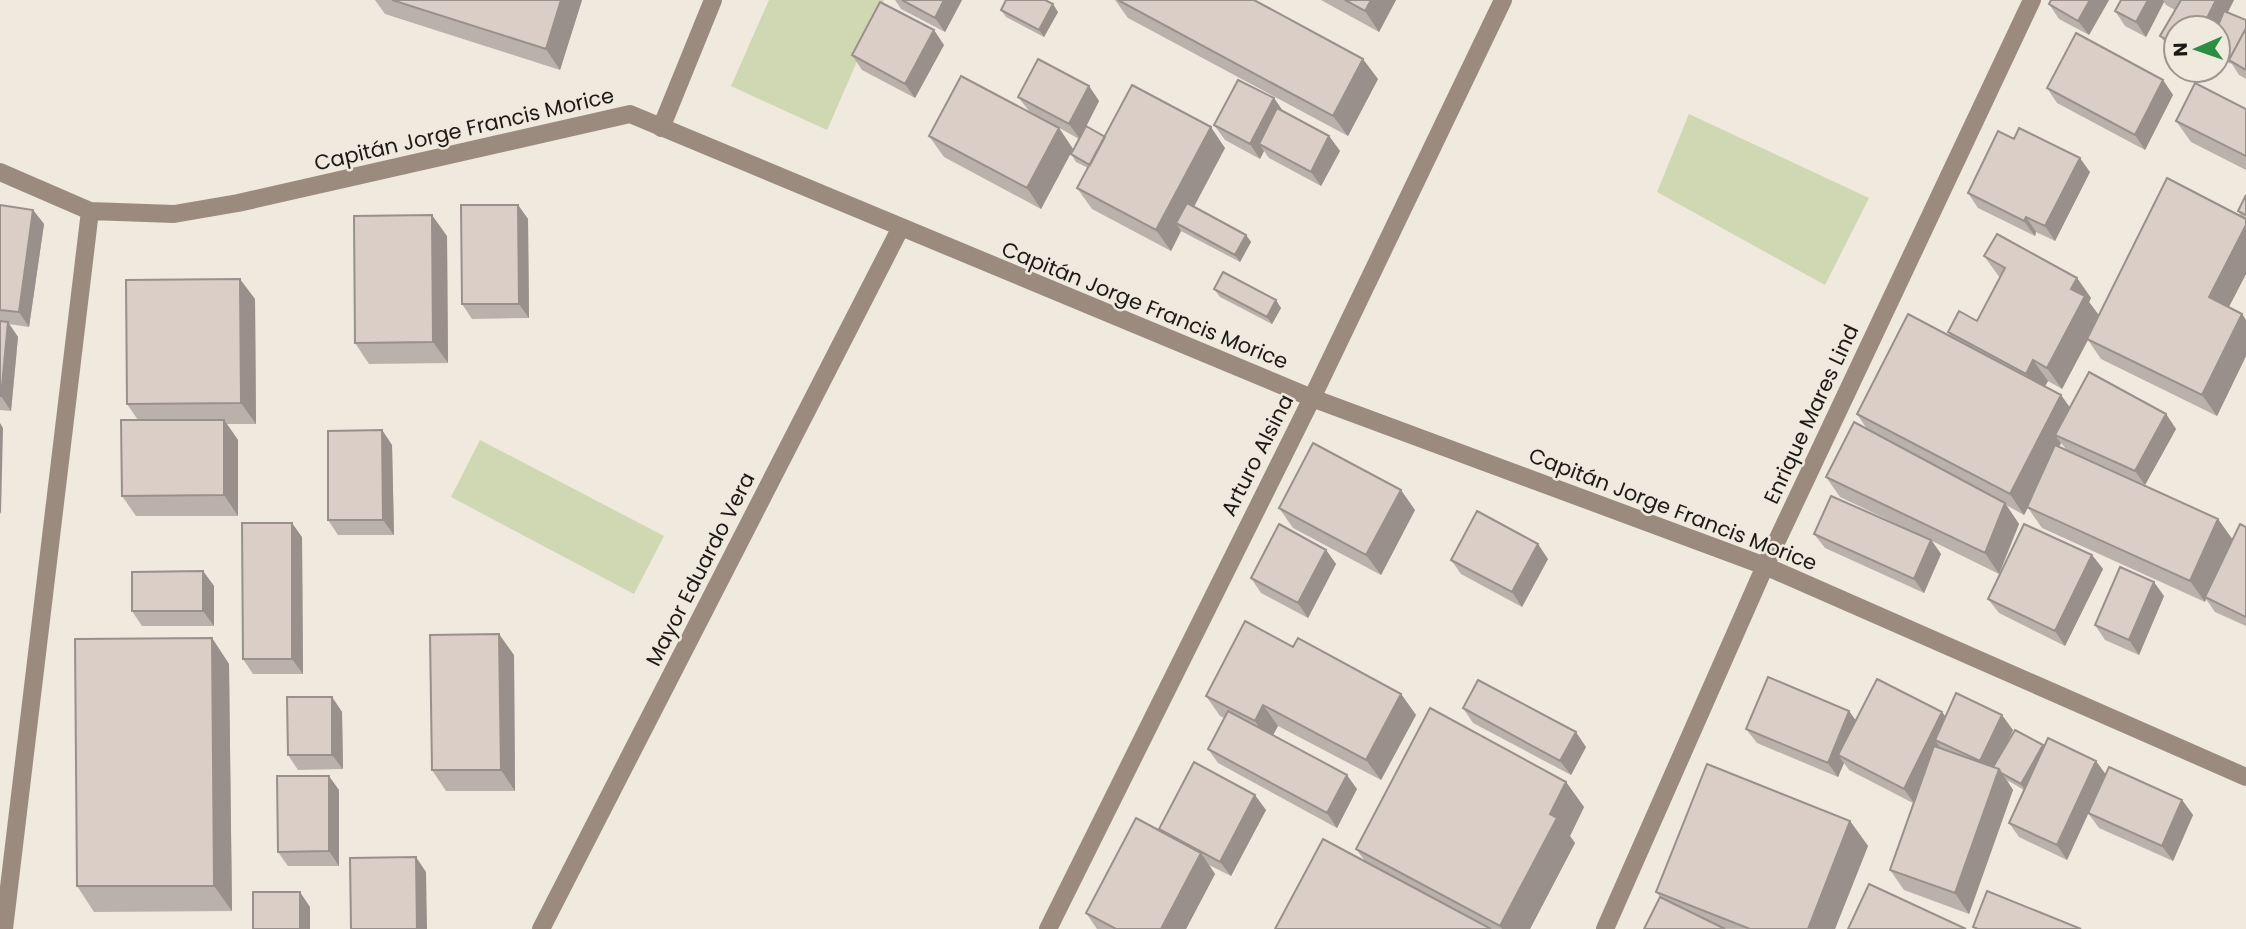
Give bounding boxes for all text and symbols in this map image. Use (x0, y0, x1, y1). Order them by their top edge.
north arrow (2162, 14, 2232, 84)
text: N (2167, 42, 2194, 57)
street label: Capitán Jorge Francis Morice (311, 80, 617, 178)
street label: Capitán Jorge Francis Morice (997, 234, 1293, 376)
street label: Enrique Mares Lind (1757, 319, 1865, 509)
street label: Arturo Alsina (1214, 389, 1300, 521)
street label: Capitán Jorge Francis Morice (1525, 441, 1821, 577)
street label: Mayor Eduardo Vera (639, 467, 761, 671)

